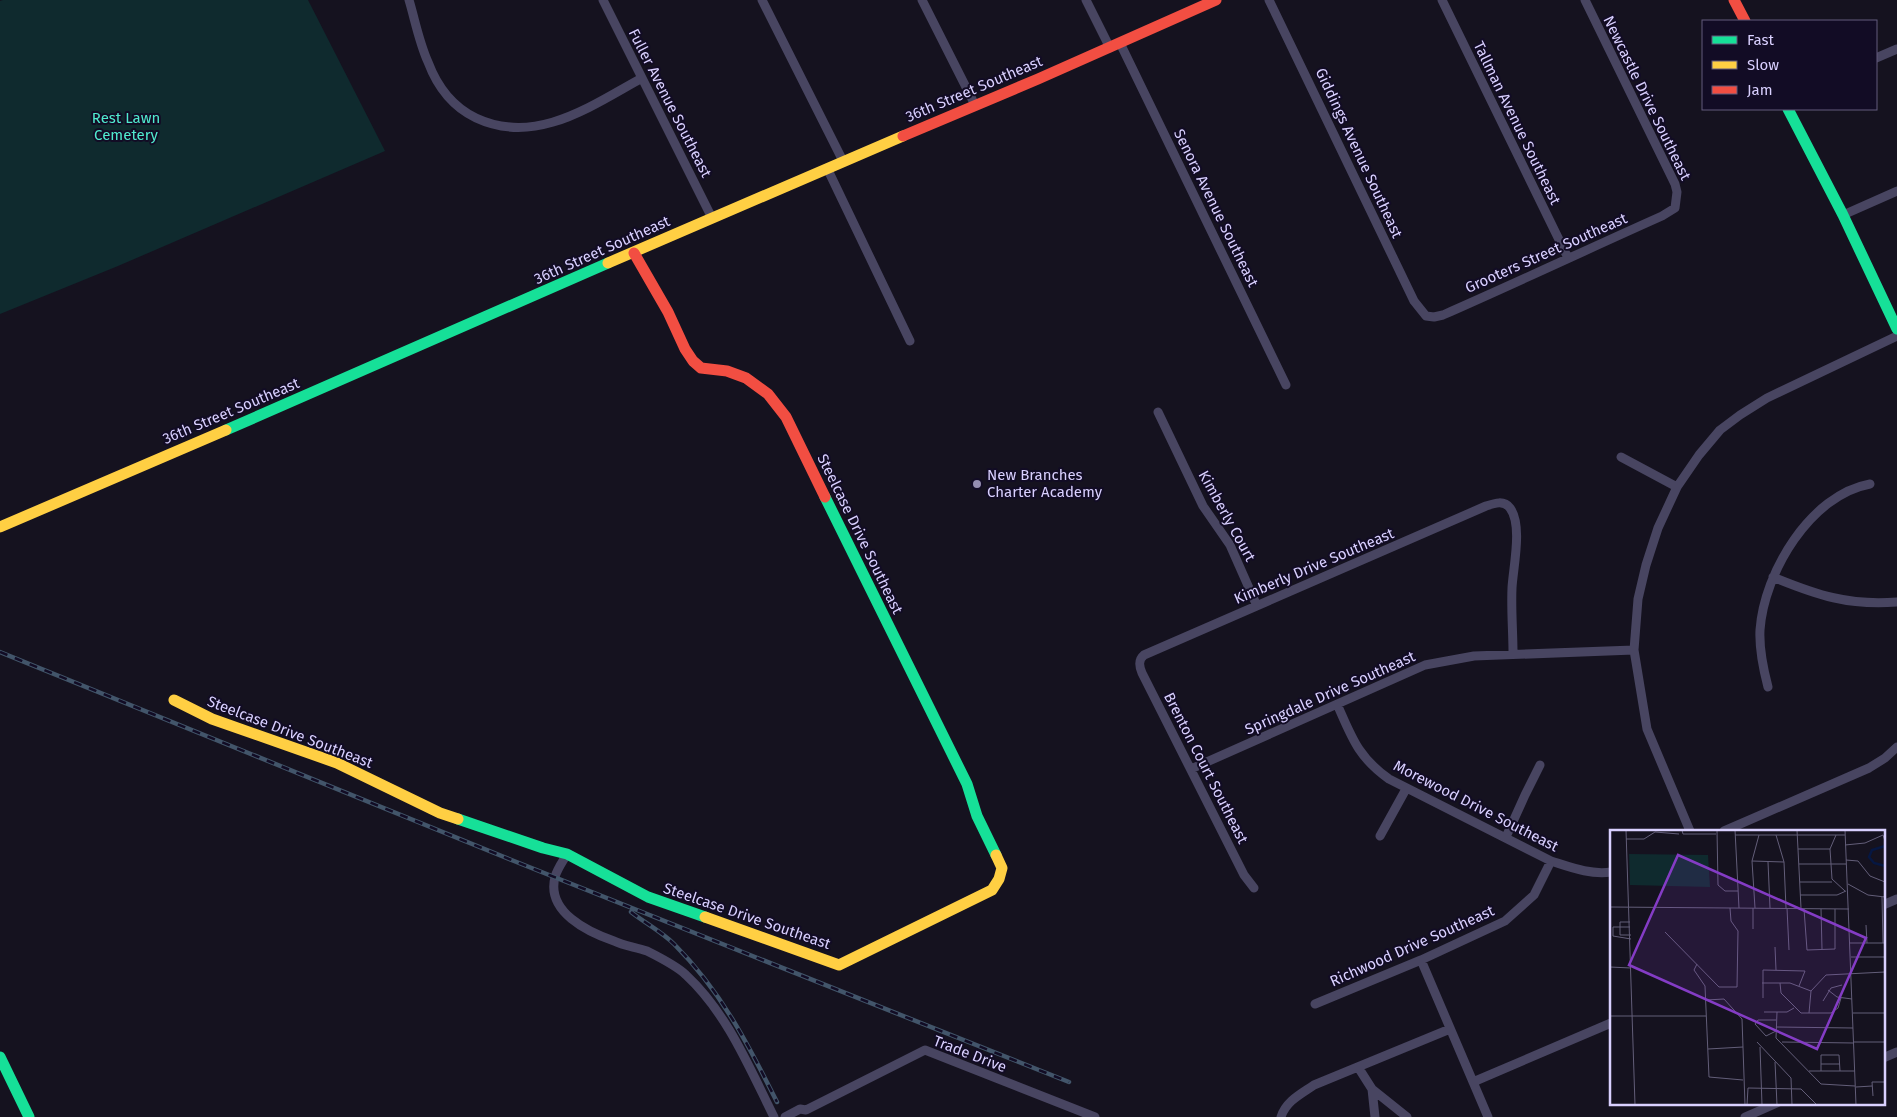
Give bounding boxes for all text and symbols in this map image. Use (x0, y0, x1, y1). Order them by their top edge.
street label: Newcastle Drive Southeast (1599, 13, 1695, 184)
legend (1702, 20, 1877, 110)
street label: Fuller Avenue Southeast (625, 26, 716, 181)
text: Fast (1747, 31, 1774, 49)
street label: Tallman Avenue Southeast (1470, 38, 1565, 208)
street label: 36th Street Southeast (903, 52, 1046, 126)
text: Slow (1747, 56, 1779, 74)
street label: Giddings Avenue Southeast (1312, 65, 1407, 241)
text: Jam (1747, 81, 1773, 99)
park label: Rest Lawn Cemetery (92, 109, 160, 144)
street label: Senora Avenue Southeast (1170, 126, 1262, 290)
street label: Grooters Street Southeast (1462, 209, 1630, 297)
street label: 36th Street Southeast (531, 212, 673, 288)
street label: 36th Street Southeast (160, 374, 303, 448)
street label: Steelcase Drive Southeast (813, 451, 907, 617)
place label: New Branches Charter Academy (987, 466, 1103, 501)
street label: Kimberly Court (1195, 467, 1260, 565)
marker: New Branches Charter Academy (971, 478, 983, 490)
street label: Kimberly Drive Southeast (1231, 524, 1397, 608)
street label: Springdale Drive Southeast (1242, 647, 1418, 739)
street label: Brenton Court Southeast (1160, 689, 1252, 847)
street label: Steelcase Drive Southeast (205, 692, 376, 772)
street label: Morewood Drive Southeast (1391, 757, 1562, 856)
inset map (1610, 830, 1884, 1104)
street label: Steelcase Drive Southeast (661, 879, 834, 953)
street label: Richwood Drive Southeast (1327, 901, 1497, 990)
street label: Trade Drive (931, 1032, 1009, 1076)

